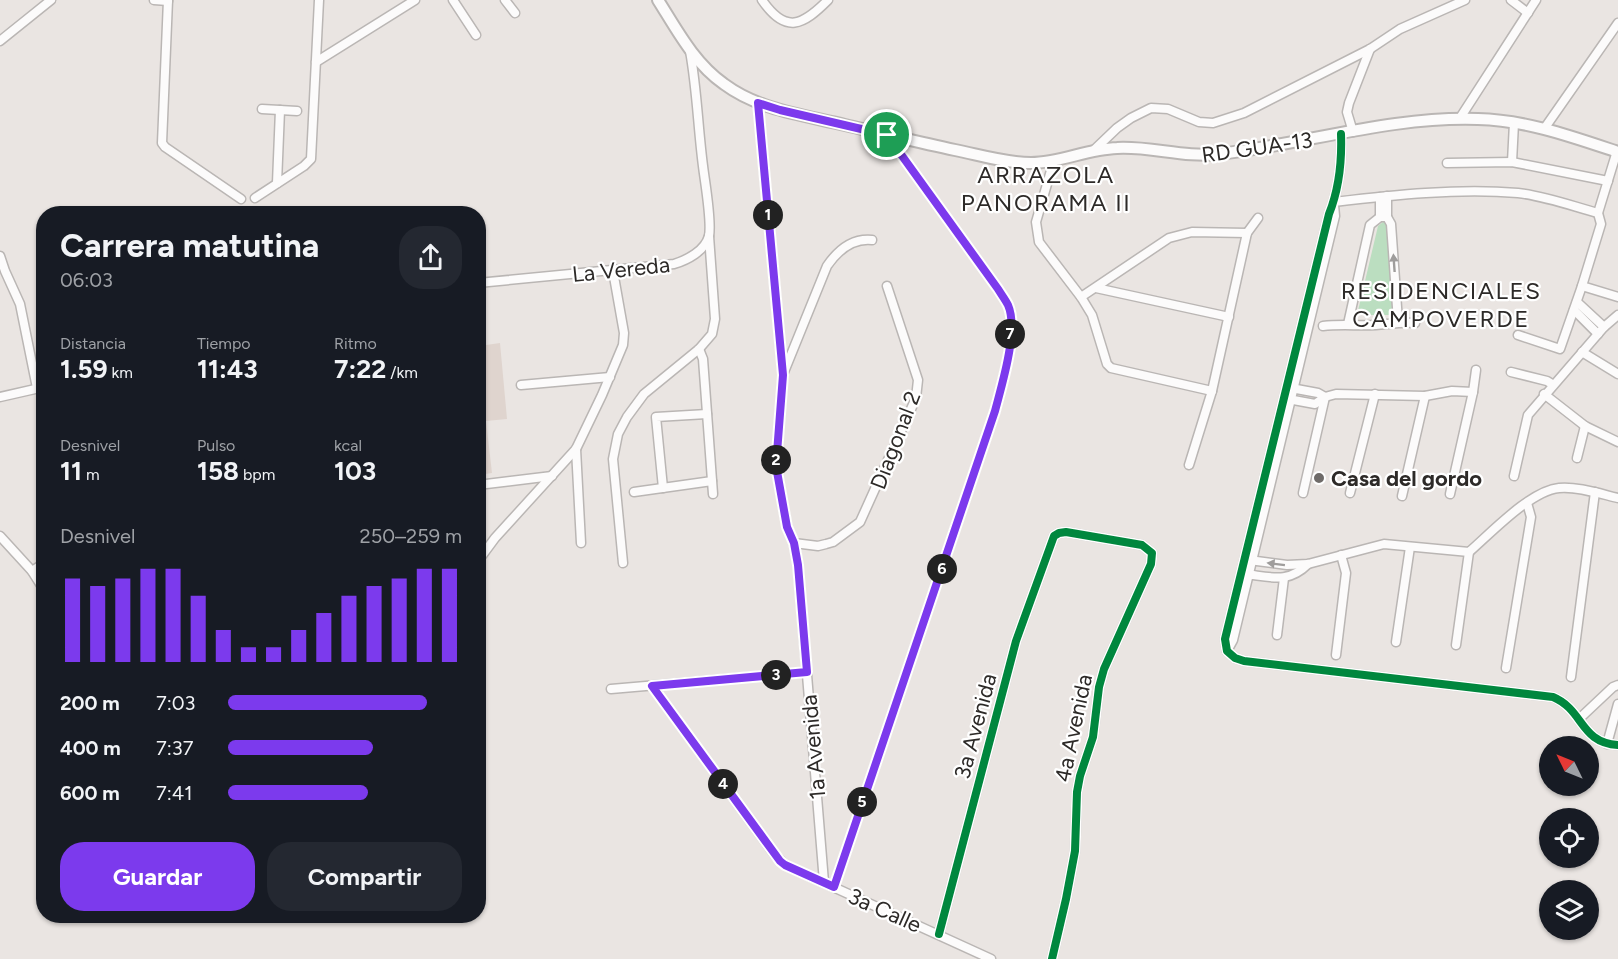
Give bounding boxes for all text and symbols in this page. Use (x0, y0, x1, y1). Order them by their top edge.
pin (861, 109, 912, 160)
icon: arrive (870, 118, 903, 151)
street label: RD GUA-13 (1200, 126, 1314, 169)
district label: ARRAZOLA PANORAMA II (961, 160, 1131, 217)
pin: 1 (753, 200, 783, 230)
text: 1 (765, 205, 771, 224)
text: Carrera matutina (60, 226, 319, 265)
button: share (399, 226, 462, 289)
street label: La Vereda (571, 251, 671, 288)
one-way arrow (1389, 253, 1398, 272)
text: 06:03 (60, 268, 113, 292)
district label: RESIDENCIALES CAMPOVERDE (1341, 276, 1541, 333)
pin: 7 (995, 319, 1025, 349)
text: 7 (1006, 324, 1014, 343)
text: Distancia (60, 334, 126, 353)
text: Tiempo (197, 334, 251, 353)
text: Ritmo (334, 334, 377, 353)
text: 1.59 (60, 353, 108, 385)
text: 11:43 (197, 353, 258, 385)
text: 7:22 (334, 353, 386, 385)
text: km (108, 363, 133, 382)
text: /km (386, 363, 418, 382)
street label: Diagonal 2 (864, 387, 927, 493)
text: Desnivel (60, 436, 120, 455)
text: Pulso (197, 436, 235, 455)
text: kcal (334, 436, 362, 455)
pin: 2 (761, 445, 791, 475)
text: 2 (771, 450, 781, 469)
text: 11 (60, 455, 82, 487)
text: 158 (197, 455, 239, 487)
text: 103 (334, 455, 376, 487)
text: m (82, 465, 100, 484)
text: bpm (239, 465, 275, 484)
place label: Casa del gordo (1331, 465, 1482, 492)
marker: Casa del gordo (1312, 471, 1326, 485)
text: Desnivel (60, 524, 135, 548)
text: 250–259 m (360, 524, 462, 548)
pin: 6 (927, 554, 957, 584)
text: 6 (937, 559, 947, 578)
one-way arrow (1267, 559, 1286, 568)
pin: 3 (761, 660, 791, 690)
text: 3 (772, 665, 780, 684)
street label: 3a Avenida (948, 670, 1002, 782)
street label: 4a Avenida (1049, 672, 1098, 785)
text: 200 m (60, 691, 120, 715)
text: 7:03 (156, 691, 196, 715)
street label: 1a Avenida (795, 693, 832, 800)
text: 400 m (60, 736, 121, 760)
text: 7:37 (156, 736, 193, 760)
north arrow (1539, 736, 1599, 796)
map controls (1539, 736, 1599, 940)
pin: 4 (708, 769, 738, 799)
text: 4 (718, 774, 728, 793)
text: 600 m (60, 781, 120, 805)
text: 7:41 (156, 781, 192, 805)
pin: 5 (847, 787, 877, 817)
text: 5 (857, 792, 867, 811)
button: locate (1539, 808, 1599, 868)
button: Guardar (60, 842, 255, 911)
button: Compartir (267, 842, 462, 911)
button: layers (1539, 880, 1599, 940)
street label: 3a Calle (844, 882, 926, 939)

